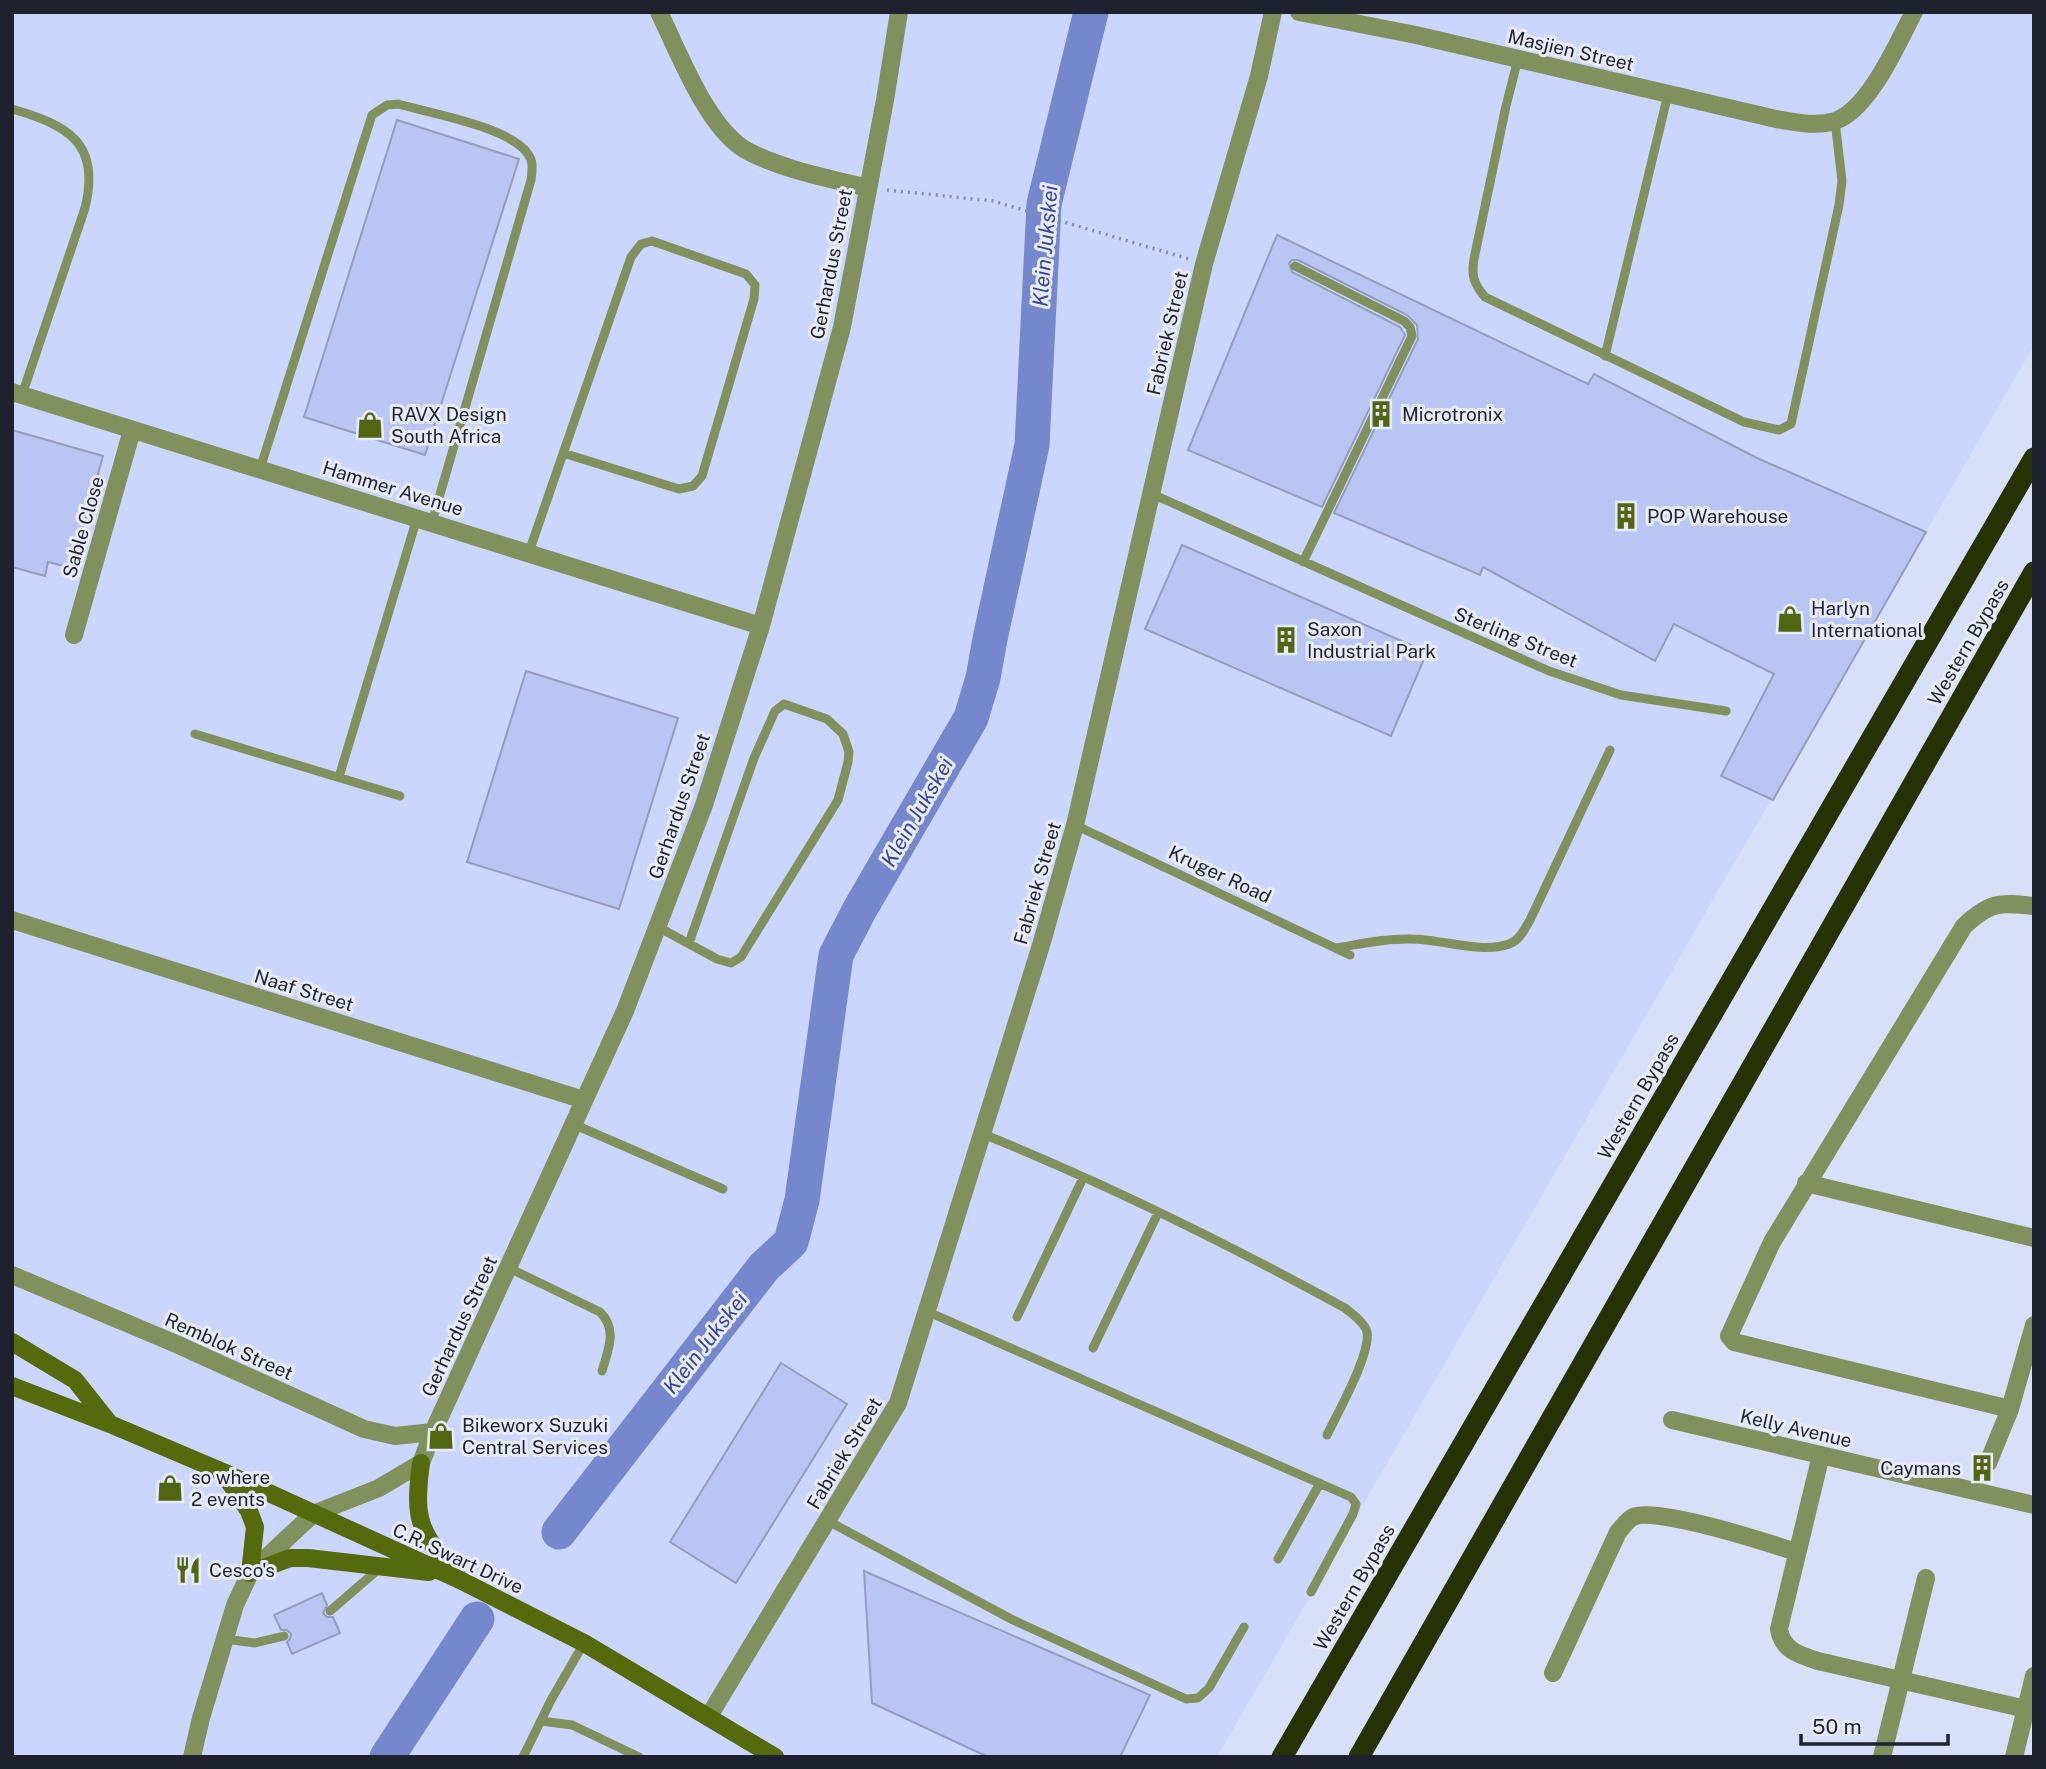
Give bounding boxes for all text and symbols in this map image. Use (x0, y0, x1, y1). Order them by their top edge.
street label: Masjien Street (1506, 25, 1636, 75)
water label: Klein Jukskei (1027, 184, 1063, 308)
street label: Gerhardus Street (806, 187, 856, 341)
street label: Fabriek Street (1142, 269, 1192, 397)
building icon: Microtronix (1366, 399, 1396, 429)
place label: RAVX Design South Africa (391, 403, 507, 447)
place label: Microtronix (1402, 403, 1503, 425)
shop icon: RAVX Design South Africa (355, 410, 385, 440)
street label: Hammer Avenue (320, 456, 466, 520)
street label: Sable Close (58, 474, 108, 580)
building icon: POP Warehouse (1611, 501, 1641, 531)
place label: POP Warehouse (1647, 505, 1788, 527)
street label: Western Bypass (1923, 575, 2013, 709)
place label: Harlyn International (1811, 597, 1923, 641)
street label: Sterling Street (1451, 602, 1581, 672)
shop icon: Harlyn International (1775, 604, 1805, 634)
place label: Saxon Industrial Park (1307, 618, 1436, 662)
building icon: Saxon Industrial Park (1271, 625, 1301, 655)
street label: Gerhardus Street (644, 730, 714, 882)
water label: Klein Jukskei (876, 753, 958, 871)
street label: Fabriek Street (1009, 819, 1065, 947)
street label: Kruger Road (1165, 841, 1275, 907)
street label: Naaf Street (252, 964, 356, 1016)
street label: Western Bypass (1593, 1029, 1683, 1163)
street label: Gerhardus Street (417, 1252, 501, 1400)
water label: Klein Jukskei (658, 1287, 752, 1399)
street label: Remblok Street (162, 1308, 296, 1384)
street label: Fabriek Street (802, 1393, 886, 1513)
street label: Kelly Avenue (1738, 1404, 1854, 1452)
place label: Bikeworx Suzuki Central Services (462, 1414, 608, 1458)
shop icon: Bikeworx Suzuki Central Services (426, 1421, 456, 1451)
building icon: Caymans (1967, 1453, 1997, 1483)
place label: Caymans (1880, 1457, 1961, 1479)
place label: so where 2 events (191, 1466, 270, 1510)
shop icon: so where 2 events (155, 1473, 185, 1503)
street label: C.R. Swart Drive (389, 1518, 527, 1598)
street label: Western Bypass (1309, 1520, 1399, 1654)
restaurant icon: Cesco's (173, 1555, 203, 1585)
place label: Cesco's (209, 1559, 275, 1581)
scale bar (1801, 1702, 1948, 1746)
text: 50 m (1812, 1714, 1862, 1739)

